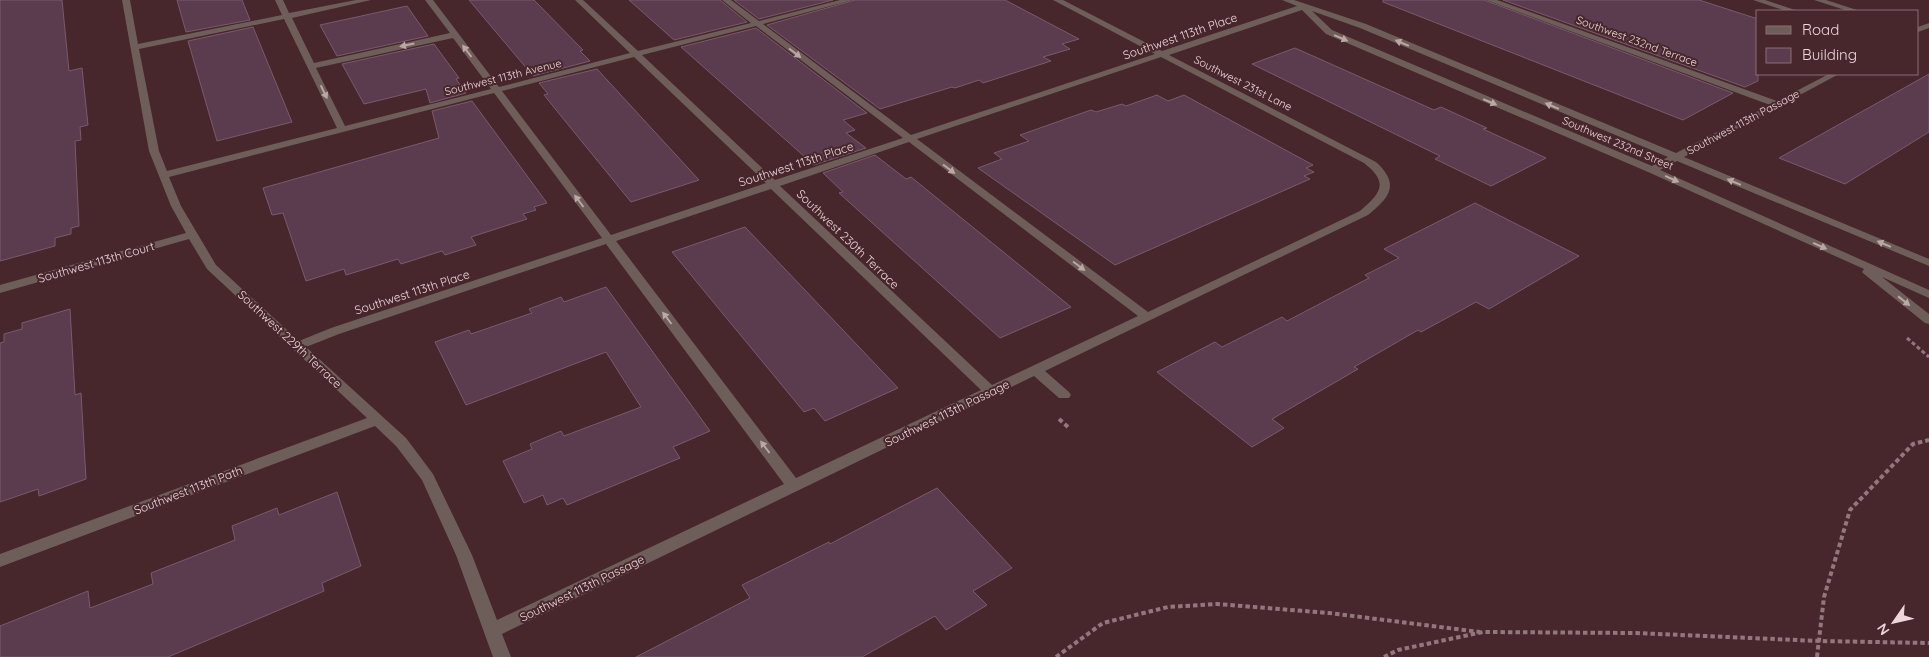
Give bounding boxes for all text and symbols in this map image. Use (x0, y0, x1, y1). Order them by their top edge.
street label: Southwest 113th Place (1121, 9, 1239, 63)
legend (1756, 10, 1919, 75)
street label: Southwest 232nd Terrace (1575, 13, 1699, 69)
text: Road (1802, 20, 1839, 39)
one-way arrow (1334, 34, 1348, 42)
one-way arrow (1395, 38, 1409, 46)
one-way arrow (399, 41, 414, 49)
one-way arrow (462, 44, 472, 58)
text: Building (1802, 45, 1857, 64)
one-way arrow (788, 48, 802, 58)
street label: Southwest 231st Lane (1192, 52, 1294, 114)
street label: Southwest 113th Avenue (443, 56, 563, 98)
one-way arrow (320, 84, 328, 99)
street label: Southwest 113th Passage (1684, 86, 1802, 158)
one-way arrow (1483, 98, 1497, 106)
one-way arrow (1545, 101, 1559, 109)
street label: Southwest 232nd Street (1560, 113, 1676, 173)
street label: Southwest 113th Place (737, 138, 856, 190)
one-way arrow (942, 164, 956, 174)
one-way arrow (1665, 176, 1679, 184)
one-way arrow (1726, 178, 1741, 186)
street label: Southwest 230th Terrace (794, 186, 903, 292)
one-way arrow (574, 195, 585, 208)
street label: Southwest 113th Court (36, 238, 156, 286)
one-way arrow (1877, 240, 1891, 248)
one-way arrow (1813, 242, 1827, 250)
one-way arrow (1072, 261, 1086, 271)
street label: Southwest 113th Place (353, 266, 472, 318)
street label: Southwest 229th Terrace (235, 287, 345, 391)
one-way arrow (1898, 296, 1911, 306)
one-way arrow (662, 311, 672, 325)
street label: Southwest 113th Passage (882, 376, 1012, 450)
one-way arrow (759, 441, 770, 454)
street label: Southwest 113th Path (132, 462, 244, 518)
street label: Southwest 113th Passage (517, 551, 647, 625)
north arrow (1869, 597, 1919, 647)
text: N (1873, 620, 1894, 639)

